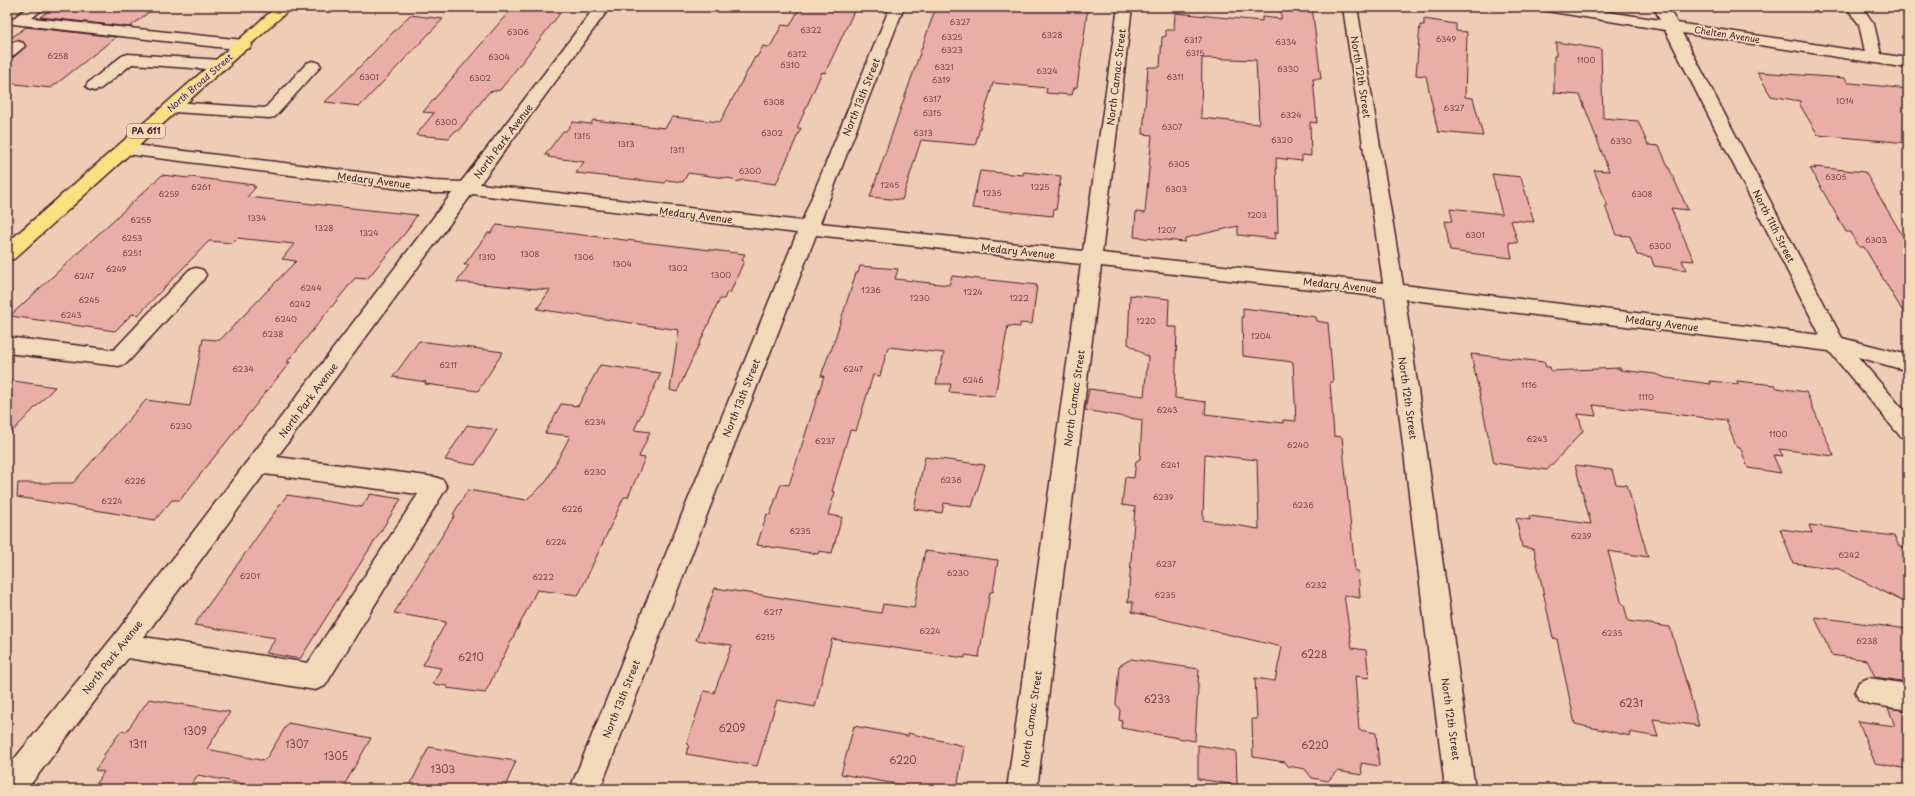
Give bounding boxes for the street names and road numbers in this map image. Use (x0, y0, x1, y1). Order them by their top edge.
street label: Chelten Avenue (1693, 22, 1761, 46)
street label: North Camac Street (1102, 28, 1129, 126)
street label: North 12th Street (1348, 35, 1375, 119)
street label: North Broad Street (163, 50, 235, 115)
street label: North 13th Street (838, 55, 883, 138)
street label: North Park Avenue (469, 100, 536, 181)
road number: PA 611 (127, 124, 165, 138)
street label: Medary Avenue (336, 168, 412, 192)
street label: North 11th Street (1750, 187, 1799, 265)
street label: Medary Avenue (658, 203, 734, 227)
street label: Medary Avenue (981, 239, 1056, 262)
street label: Medary Avenue (1303, 273, 1378, 296)
street label: Medary Avenue (1624, 311, 1700, 335)
street label: North Camac Street (1059, 349, 1088, 447)
street label: North 13th Street (718, 356, 763, 439)
street label: North 12th Street (1395, 356, 1422, 440)
street label: North Park Avenue (274, 359, 341, 440)
street label: North Park Avenue (78, 616, 146, 697)
street label: North 13th Street (598, 657, 643, 740)
street label: North Camac Street (1016, 670, 1045, 768)
street label: North 12th Street (1438, 677, 1465, 761)

